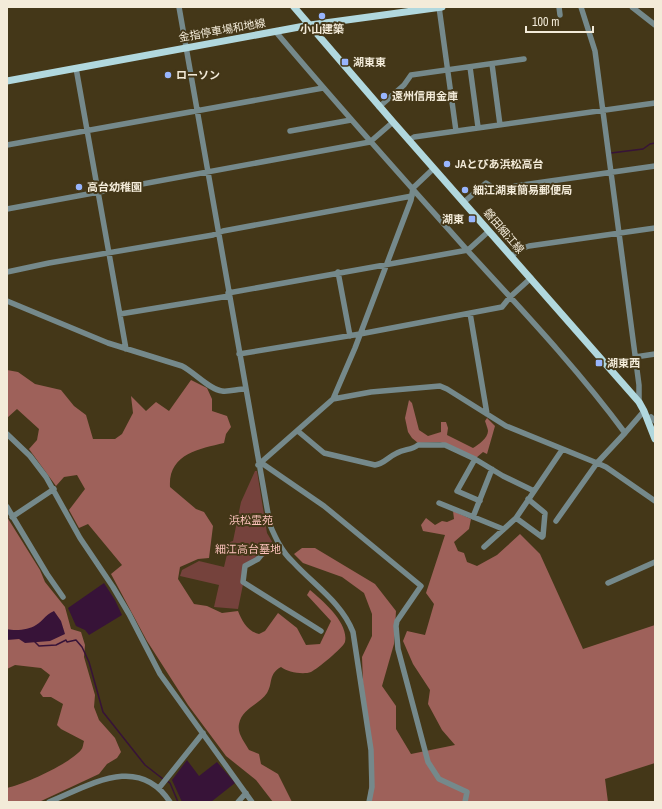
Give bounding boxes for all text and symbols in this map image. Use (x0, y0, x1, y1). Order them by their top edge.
scale bar (526, 8, 593, 34)
marker: 小山建築 (317, 11, 327, 21)
text: 100 m (532, 14, 559, 30)
street label: 金指停車場和地線 (177, 15, 267, 45)
place label: 小山建築 (300, 22, 344, 36)
place label: 湖東東 (353, 55, 386, 69)
marker: 湖東東 (340, 57, 350, 67)
place label: ローソン (176, 68, 220, 82)
marker: ローソン (163, 70, 173, 80)
place label: 遠州信用金庫 (392, 89, 458, 103)
marker: 遠州信用金庫 (379, 91, 389, 101)
place label: JAとぴあ浜松高台 (455, 157, 544, 171)
marker: JAとぴあ浜松高台 (442, 159, 452, 169)
place label: 高台幼稚園 (87, 180, 142, 194)
marker: 高台幼稚園 (74, 182, 84, 192)
place label: 細江湖東簡易郵便局 (473, 183, 572, 197)
marker: 細江湖東簡易郵便局 (460, 185, 470, 195)
street label: 磐田細江線 (481, 206, 527, 256)
place label: 湖東 (442, 212, 464, 226)
marker: 湖東 (467, 214, 477, 224)
place label: 湖東西 (607, 356, 640, 370)
marker: 湖東西 (594, 358, 604, 368)
park label: 浜松霊苑 (229, 513, 273, 527)
park label: 細江高台墓地 (215, 542, 281, 556)

